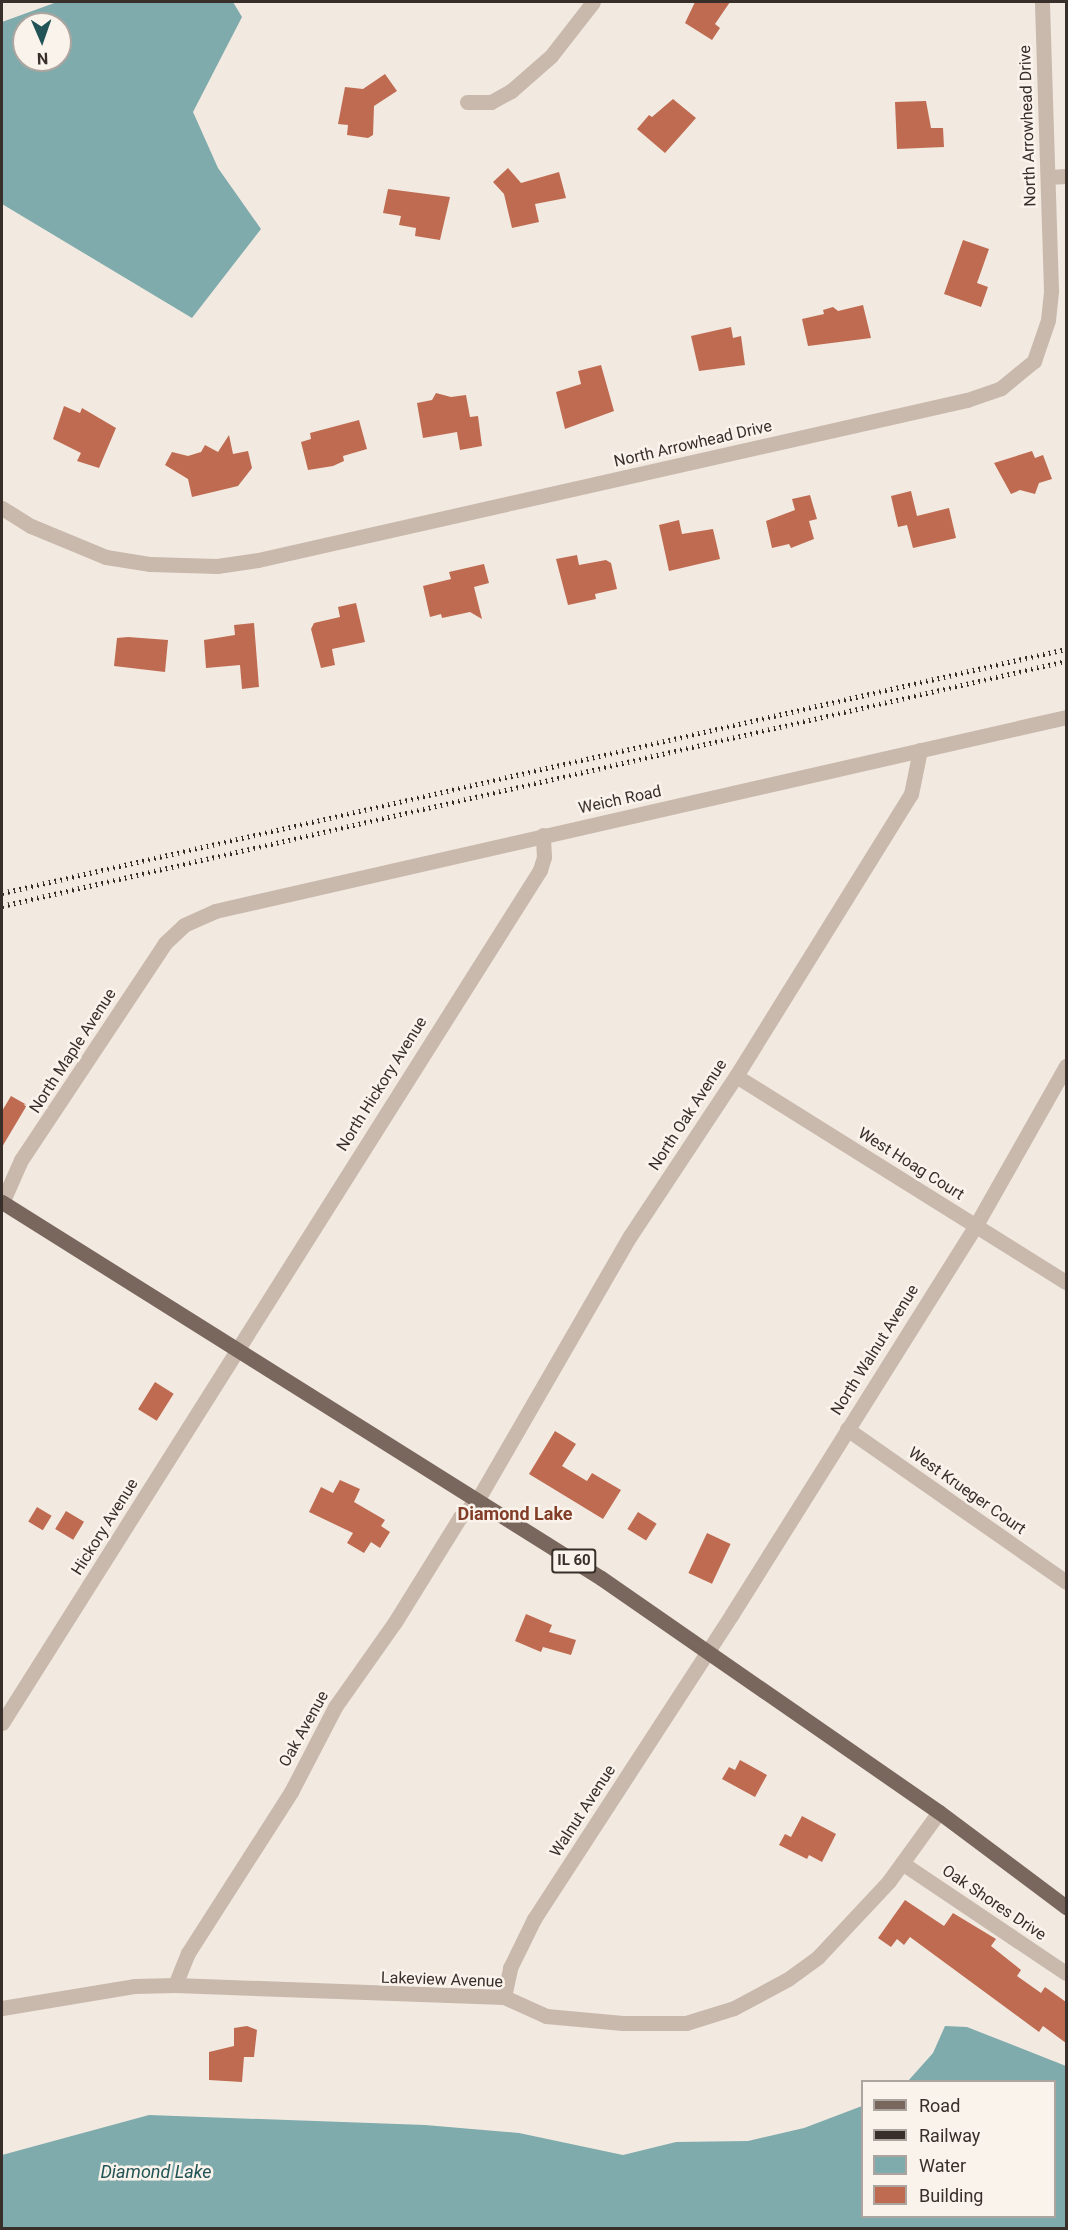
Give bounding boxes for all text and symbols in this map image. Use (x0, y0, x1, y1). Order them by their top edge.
north arrow (12, 12, 72, 72)
street label: North Arrowhead Drive (1016, 45, 1040, 207)
text: N (37, 49, 49, 68)
street label: North Arrowhead Drive (612, 416, 774, 472)
street label: Weich Road (577, 782, 663, 818)
street label: North Maple Avenue (26, 985, 120, 1117)
street label: North Hickory Avenue (333, 1013, 431, 1155)
street label: North Oak Avenue (645, 1056, 731, 1174)
street label: West Hoag Court (854, 1124, 968, 1204)
street label: North Walnut Avenue (827, 1281, 923, 1419)
street label: West Krueger Court (905, 1443, 1029, 1539)
street label: Hickory Avenue (68, 1475, 142, 1579)
district label: Diamond Lake (457, 1503, 573, 1525)
road number: IL 60 (550, 1549, 598, 1573)
street label: Oak Avenue (275, 1688, 333, 1770)
street label: Walnut Avenue (546, 1761, 620, 1861)
street label: Oak Shores Drive (938, 1861, 1050, 1945)
street label: Lakeview Avenue (381, 1968, 503, 1992)
legend (861, 2080, 1056, 2218)
text: Road (919, 2095, 960, 2116)
text: Railway (919, 2125, 980, 2146)
text: Water (919, 2155, 966, 2176)
water label: Diamond Lake (100, 2161, 212, 2183)
text: Building (919, 2185, 983, 2206)

